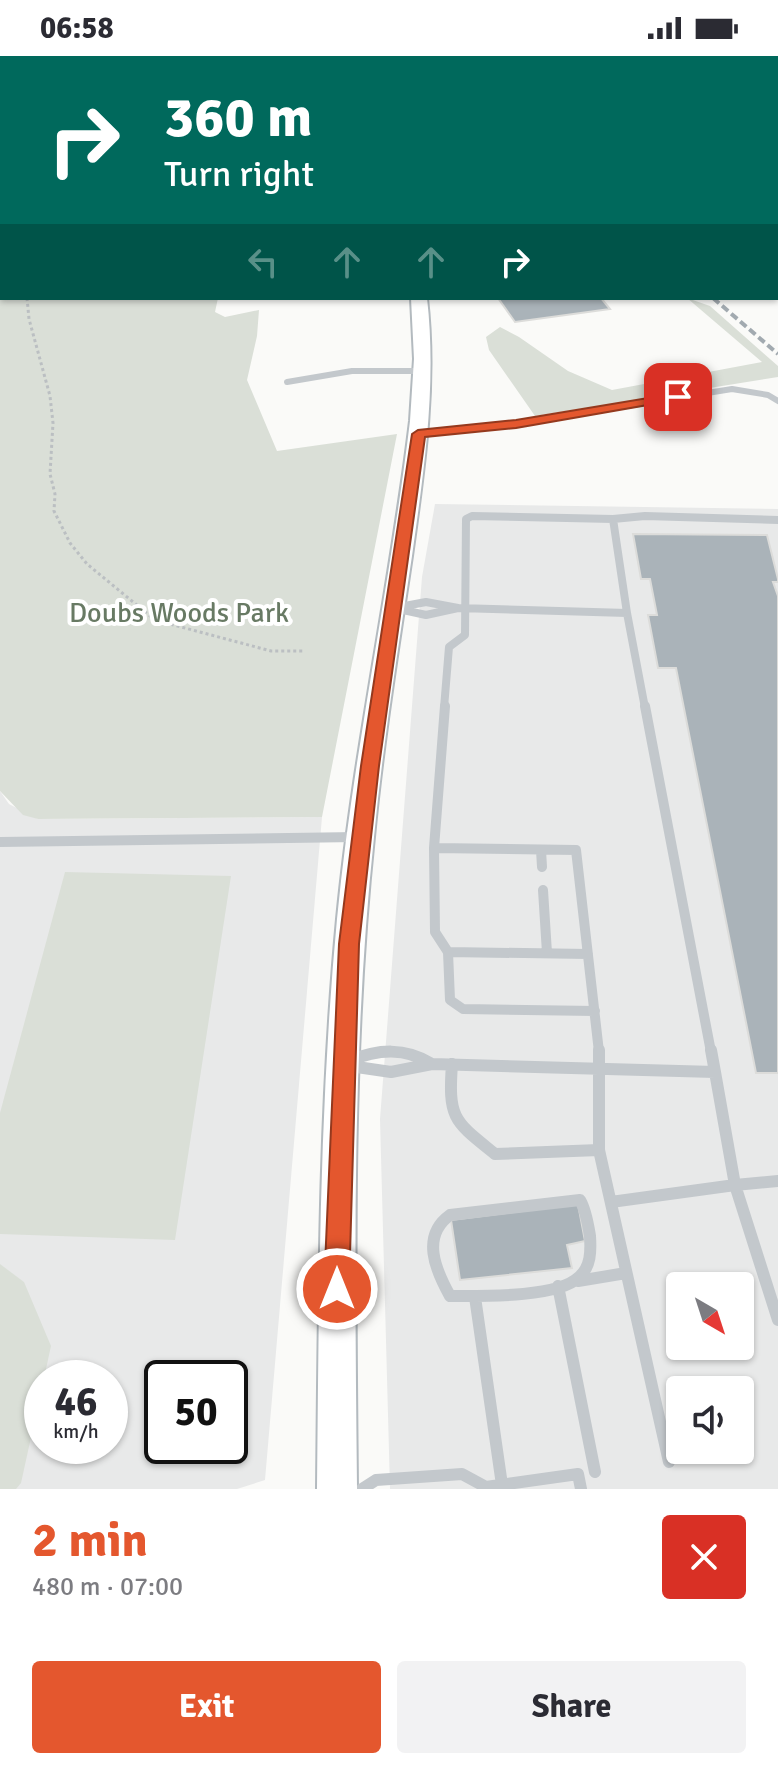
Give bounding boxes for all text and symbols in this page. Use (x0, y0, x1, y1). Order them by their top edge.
text: 06:58 (40, 10, 114, 47)
text: 360 m (164, 83, 312, 152)
icon: right (32, 88, 136, 192)
text: Turn right (164, 152, 314, 197)
icon: left (241, 240, 285, 284)
icon: ahead (325, 240, 369, 284)
icon: ahead (409, 240, 453, 284)
icon: right (493, 240, 537, 284)
pin (644, 363, 712, 431)
icon: arrive (656, 375, 700, 419)
park label: Doubs Woods Park (69, 596, 289, 630)
position arrow (295, 1247, 379, 1331)
north arrow (666, 1272, 754, 1360)
map controls (666, 1272, 754, 1464)
speed limit sign: 50 (144, 1360, 248, 1464)
button: sound (666, 1376, 754, 1464)
text: 46 (54, 1377, 98, 1427)
text: km/h (53, 1419, 99, 1444)
text: 2 min (32, 1511, 148, 1570)
button: close (662, 1515, 746, 1599)
text: 480 m · 07:00 (32, 1571, 183, 1603)
button: Exit (32, 1661, 381, 1753)
button: Share (397, 1661, 746, 1753)

